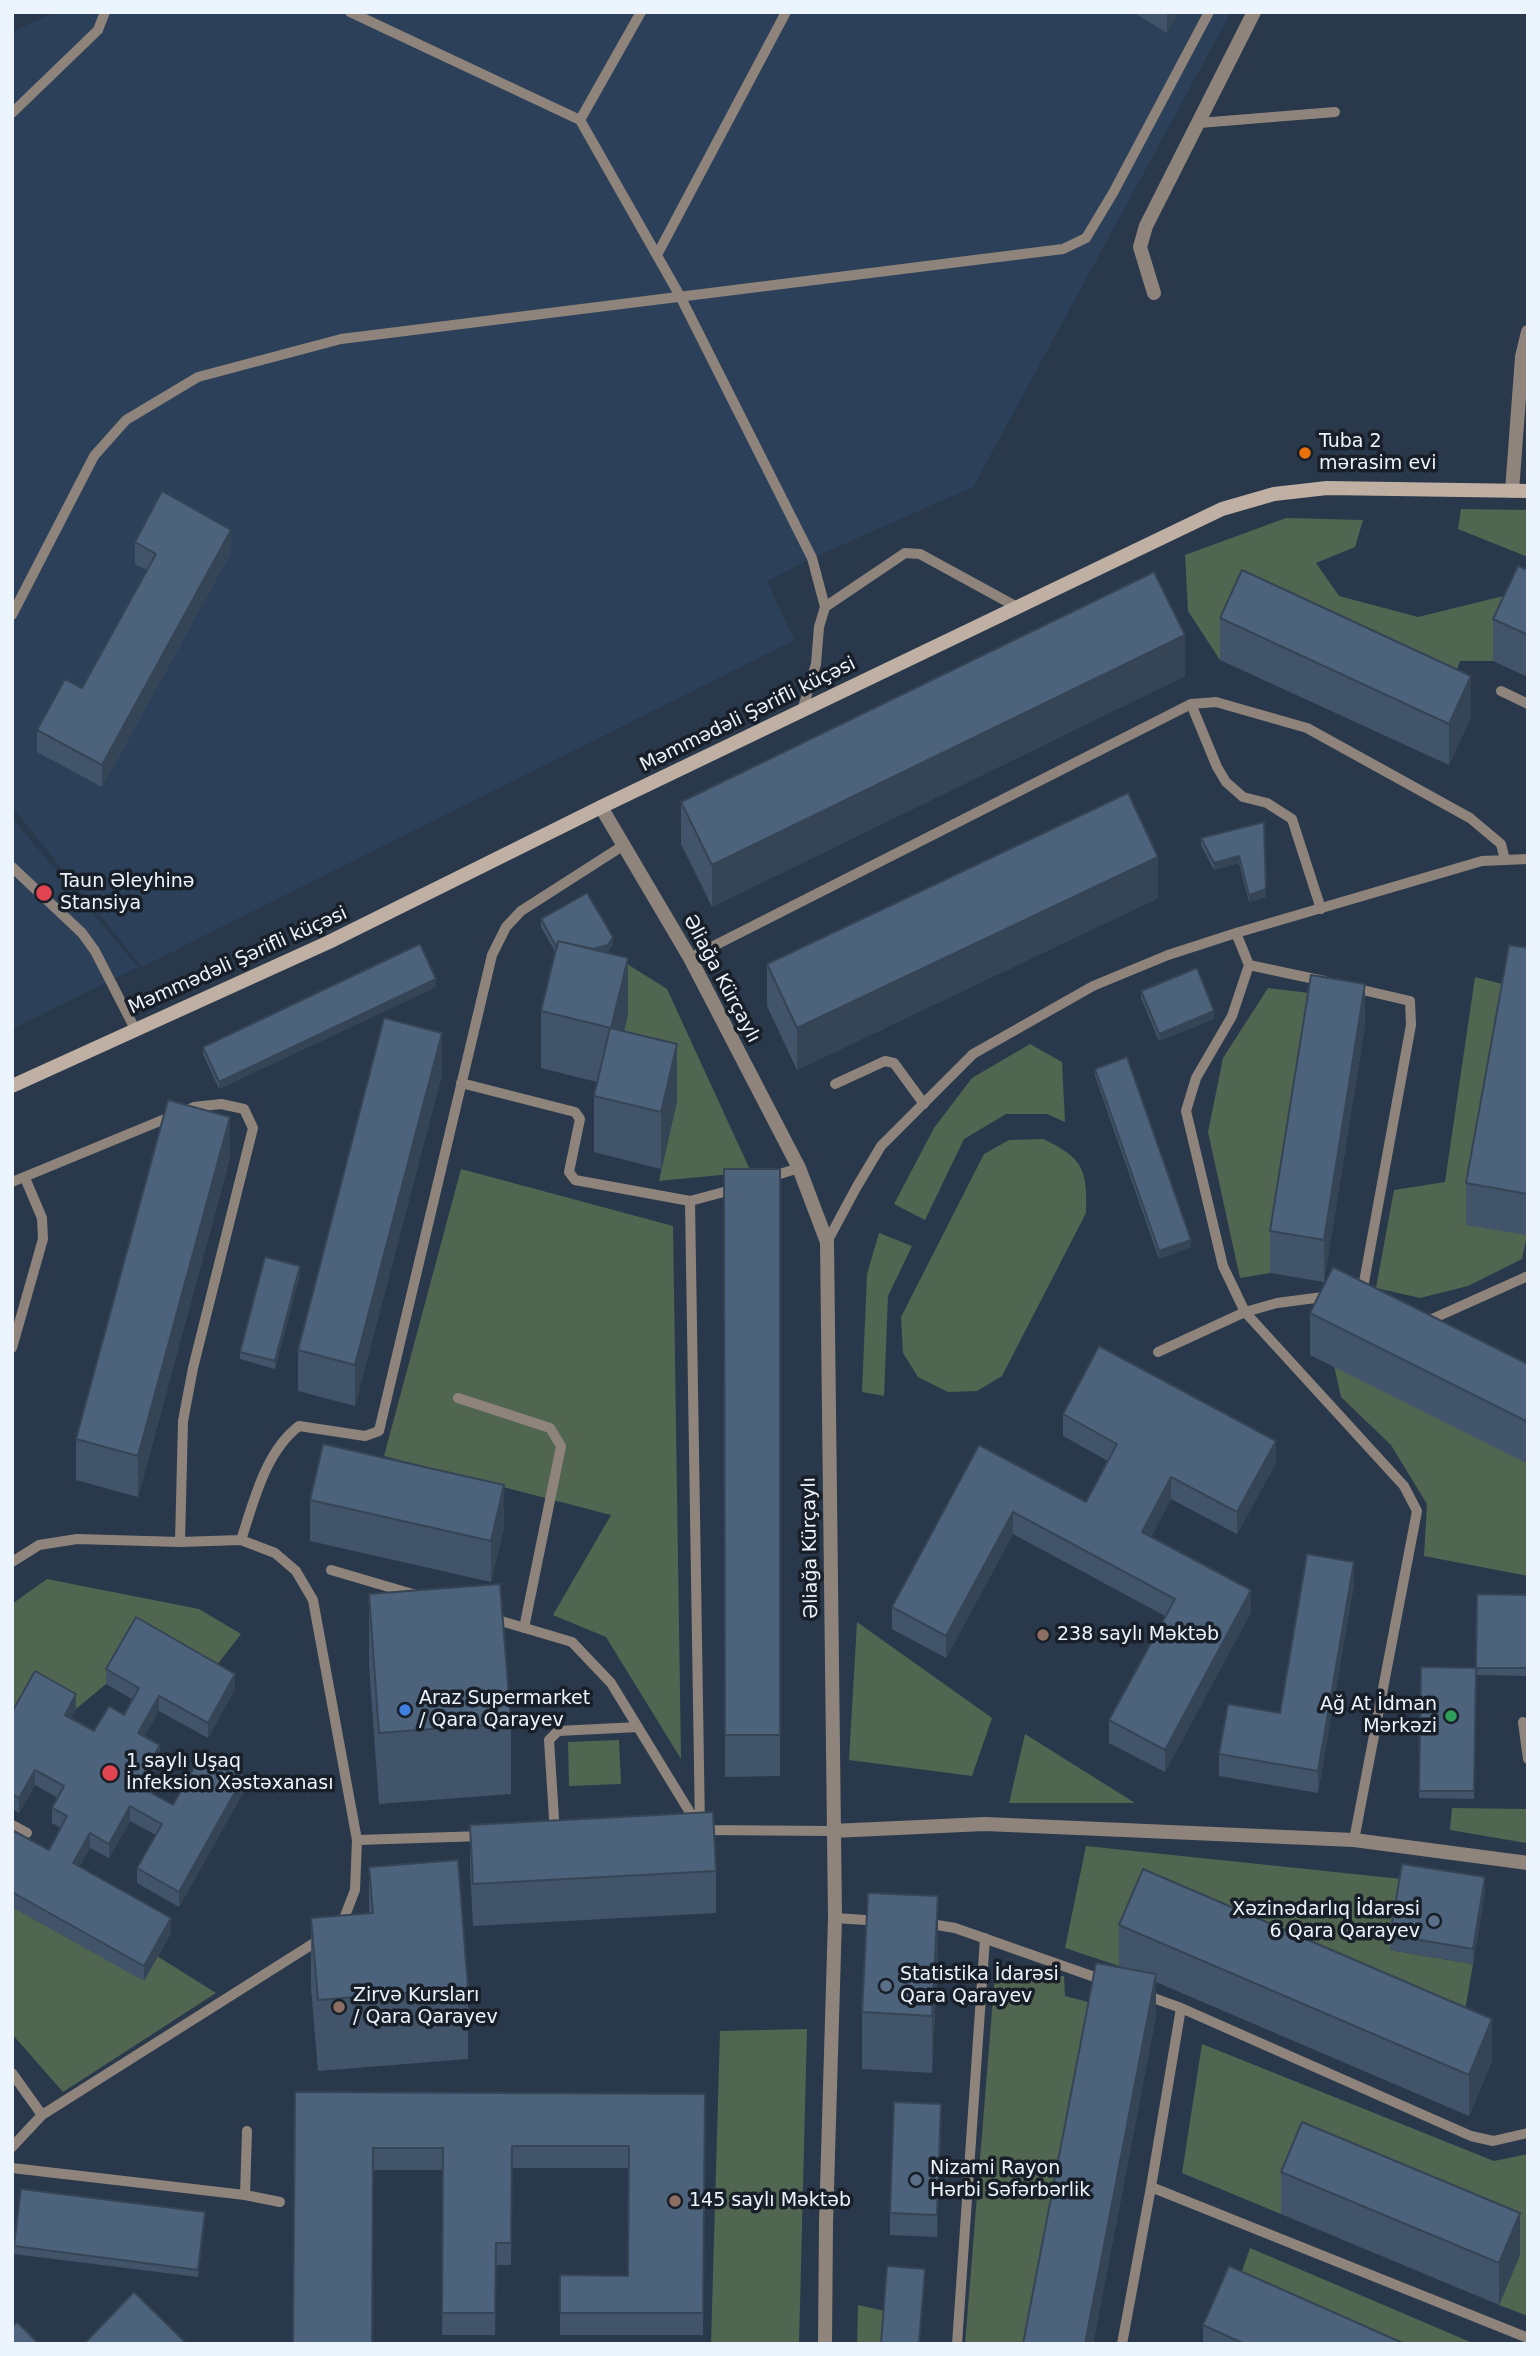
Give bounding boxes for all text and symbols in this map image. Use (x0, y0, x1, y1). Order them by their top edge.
place label: Tuba 2 mərasim evi (1319, 431, 1437, 475)
marker: Tuba 2 mərasim evi (1297, 445, 1313, 461)
street label: Məmmədəli Şərifli küçəsi (636, 653, 860, 777)
place label: Taun Əleyhinə Stansiya (60, 871, 194, 915)
marker: Taun Əleyhinə Stansiya (34, 883, 54, 903)
street label: Məmmədəli Şərifli küçəsi (125, 902, 351, 1020)
street label: Əliağa Kürçaylı (678, 911, 764, 1047)
street label: Əliağa Kürçaylı (798, 1477, 824, 1619)
place label: 238 saylı Məktəb (1057, 1624, 1219, 1646)
marker: 238 saylı Məktəb (1035, 1627, 1051, 1643)
place label: Araz Supermarket / Qara Qarayev (419, 1688, 590, 1732)
place label: Ağ At İdman Mərkəzi (1320, 1694, 1437, 1738)
marker: Araz Supermarket / Qara Qarayev (397, 1702, 413, 1718)
marker: Ağ At İdman Mərkəzi (1443, 1708, 1459, 1724)
place label: 1 saylı Uşaq İnfeksion Xəstəxanası (126, 1751, 333, 1795)
marker: 1 saylı Uşaq İnfeksion Xəstəxanası (100, 1763, 120, 1783)
place label: Xəzinədarlıq İdarəsi 6 Qara Qarayev (1232, 1899, 1420, 1943)
marker: Xəzinədarlıq İdarəsi 6 Qara Qarayev (1426, 1913, 1442, 1929)
place label: Statistika İdarəsi Qara Qarayev (900, 1964, 1059, 2008)
marker: Statistika İdarəsi Qara Qarayev (878, 1978, 894, 1994)
place label: Zirvə Kursları / Qara Qarayev (353, 1985, 498, 2029)
marker: Zirvə Kursları / Qara Qarayev (331, 1999, 347, 2015)
place label: Nizami Rayon Hərbi Səfərbərlik (930, 2158, 1090, 2202)
marker: Nizami Rayon Hərbi Səfərbərlik (908, 2172, 924, 2188)
place label: 145 saylı Məktəb (689, 2190, 851, 2212)
marker: 145 saylı Məktəb (667, 2193, 683, 2209)

